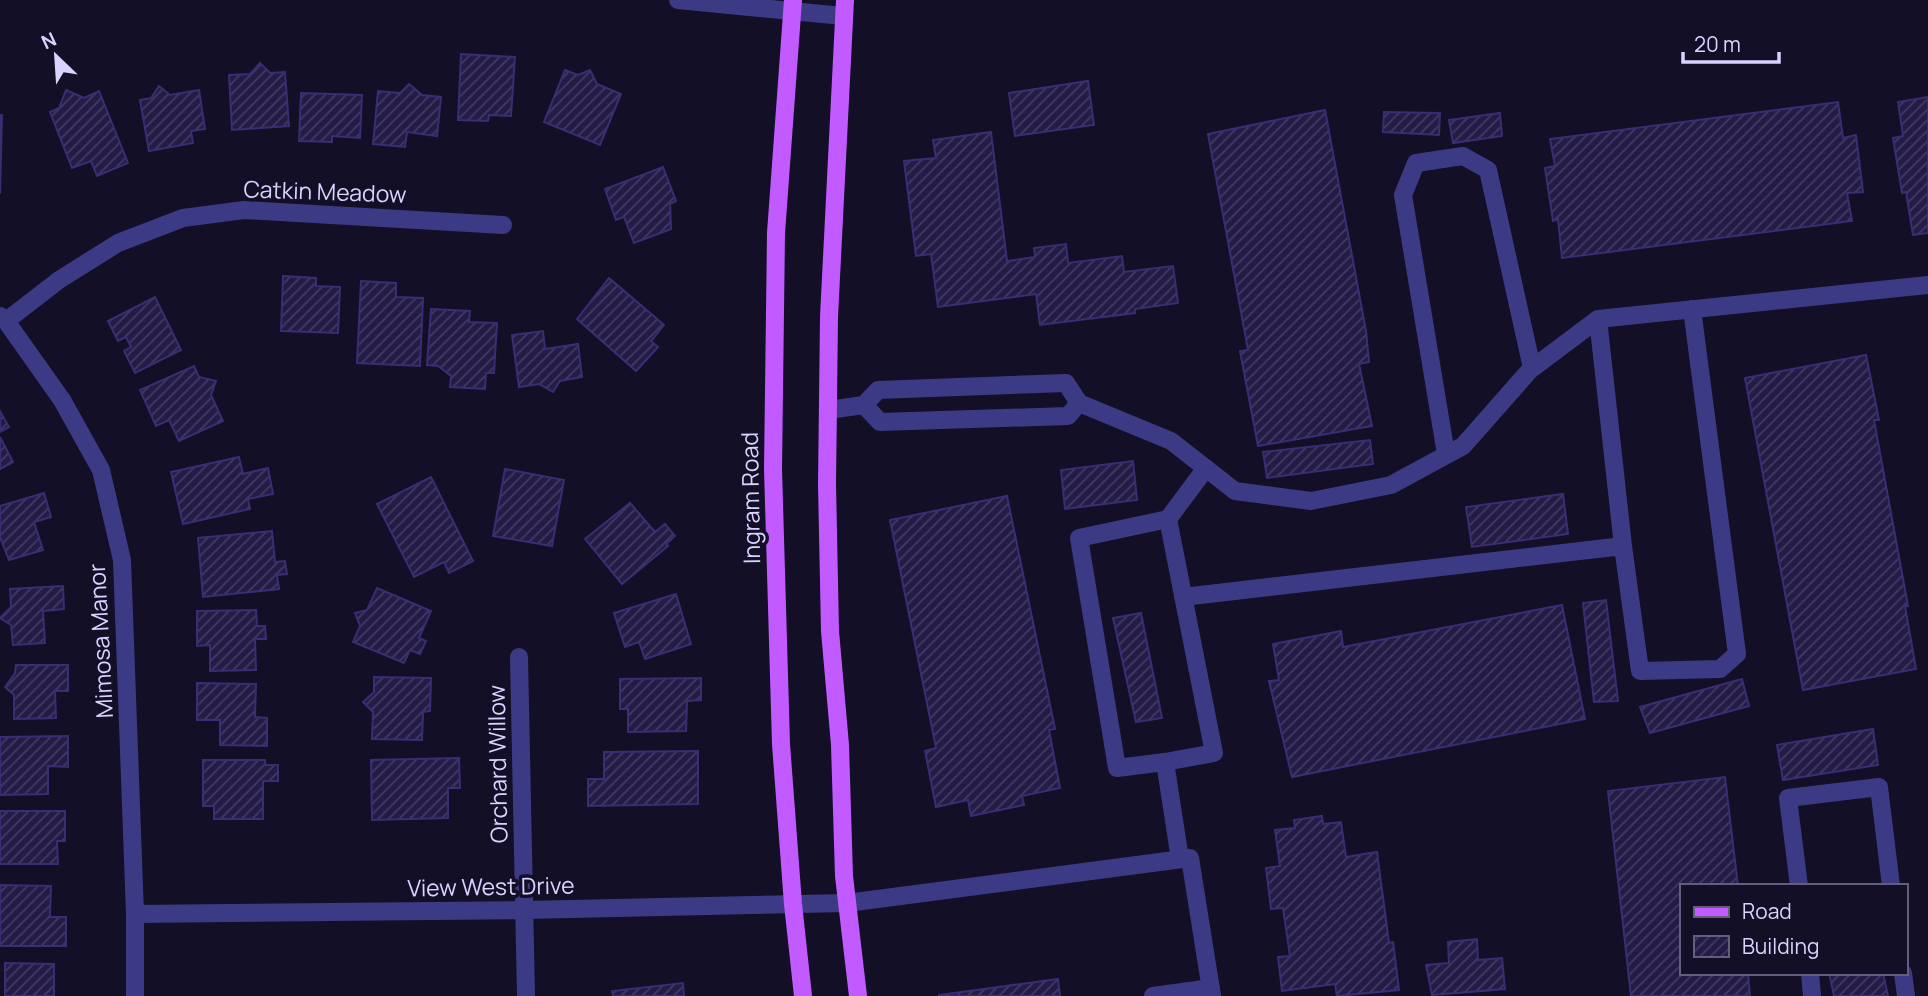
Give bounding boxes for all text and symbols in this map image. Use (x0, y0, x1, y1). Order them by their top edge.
north arrow (21, 21, 91, 91)
scale bar (1683, 21, 1779, 65)
text: N (37, 26, 60, 55)
text: 20 m (1694, 30, 1741, 58)
street label: Catkin Meadow (243, 172, 407, 210)
street label: Ingram Road (733, 432, 767, 564)
street label: Mimosa Manor (80, 563, 120, 719)
street label: Orchard Willow (480, 684, 514, 843)
street label: View West Drive (407, 869, 575, 903)
legend (1680, 884, 1907, 975)
text: Road (1742, 897, 1792, 925)
text: Building (1742, 932, 1819, 960)

